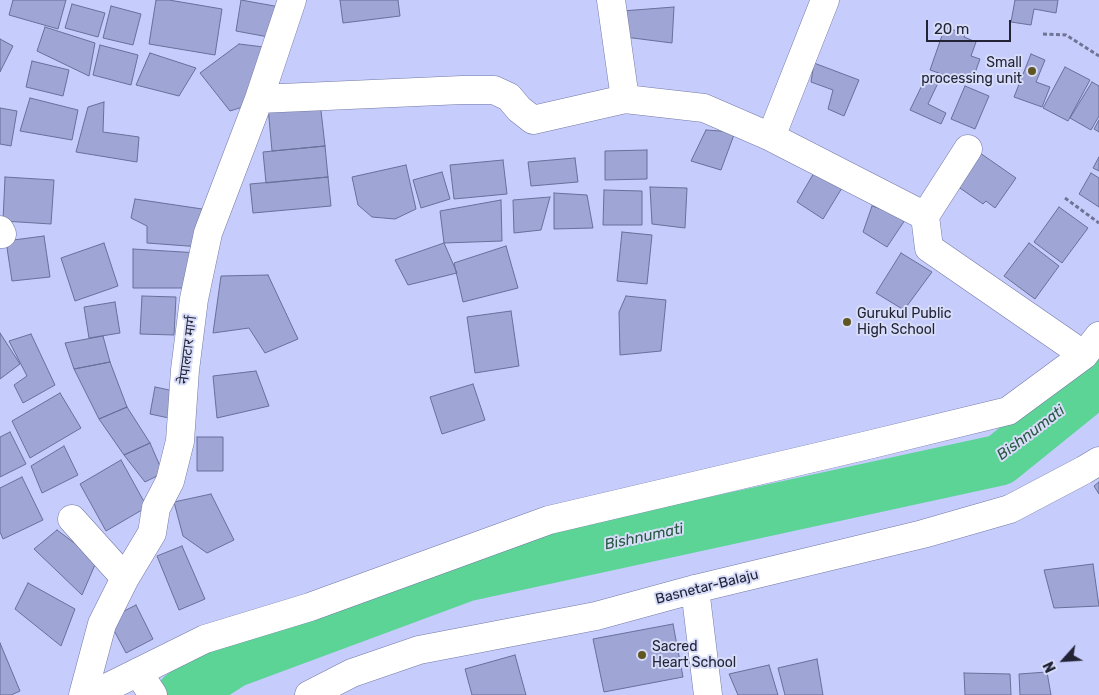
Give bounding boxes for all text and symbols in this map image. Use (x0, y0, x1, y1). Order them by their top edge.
scale bar (929, 10, 1014, 42)
text: 20 m (934, 20, 969, 38)
place label: Small processing unit (921, 55, 1022, 88)
marker: Small processing unit (1026, 65, 1038, 77)
place label: Gurukul Public High School (857, 306, 951, 338)
street label: नेपालटार मार्ग (175, 315, 201, 385)
marker: Gurukul Public High School (841, 316, 853, 328)
water label: Bishnumati (994, 402, 1068, 464)
water label: Bishnumati (603, 520, 685, 554)
street label: Basnetar-Balaju (654, 566, 760, 608)
north arrow (1039, 635, 1089, 685)
place label: Sacred Heart School (652, 639, 736, 672)
marker: Sacred Heart School (636, 649, 648, 661)
text: N (1040, 659, 1060, 675)

